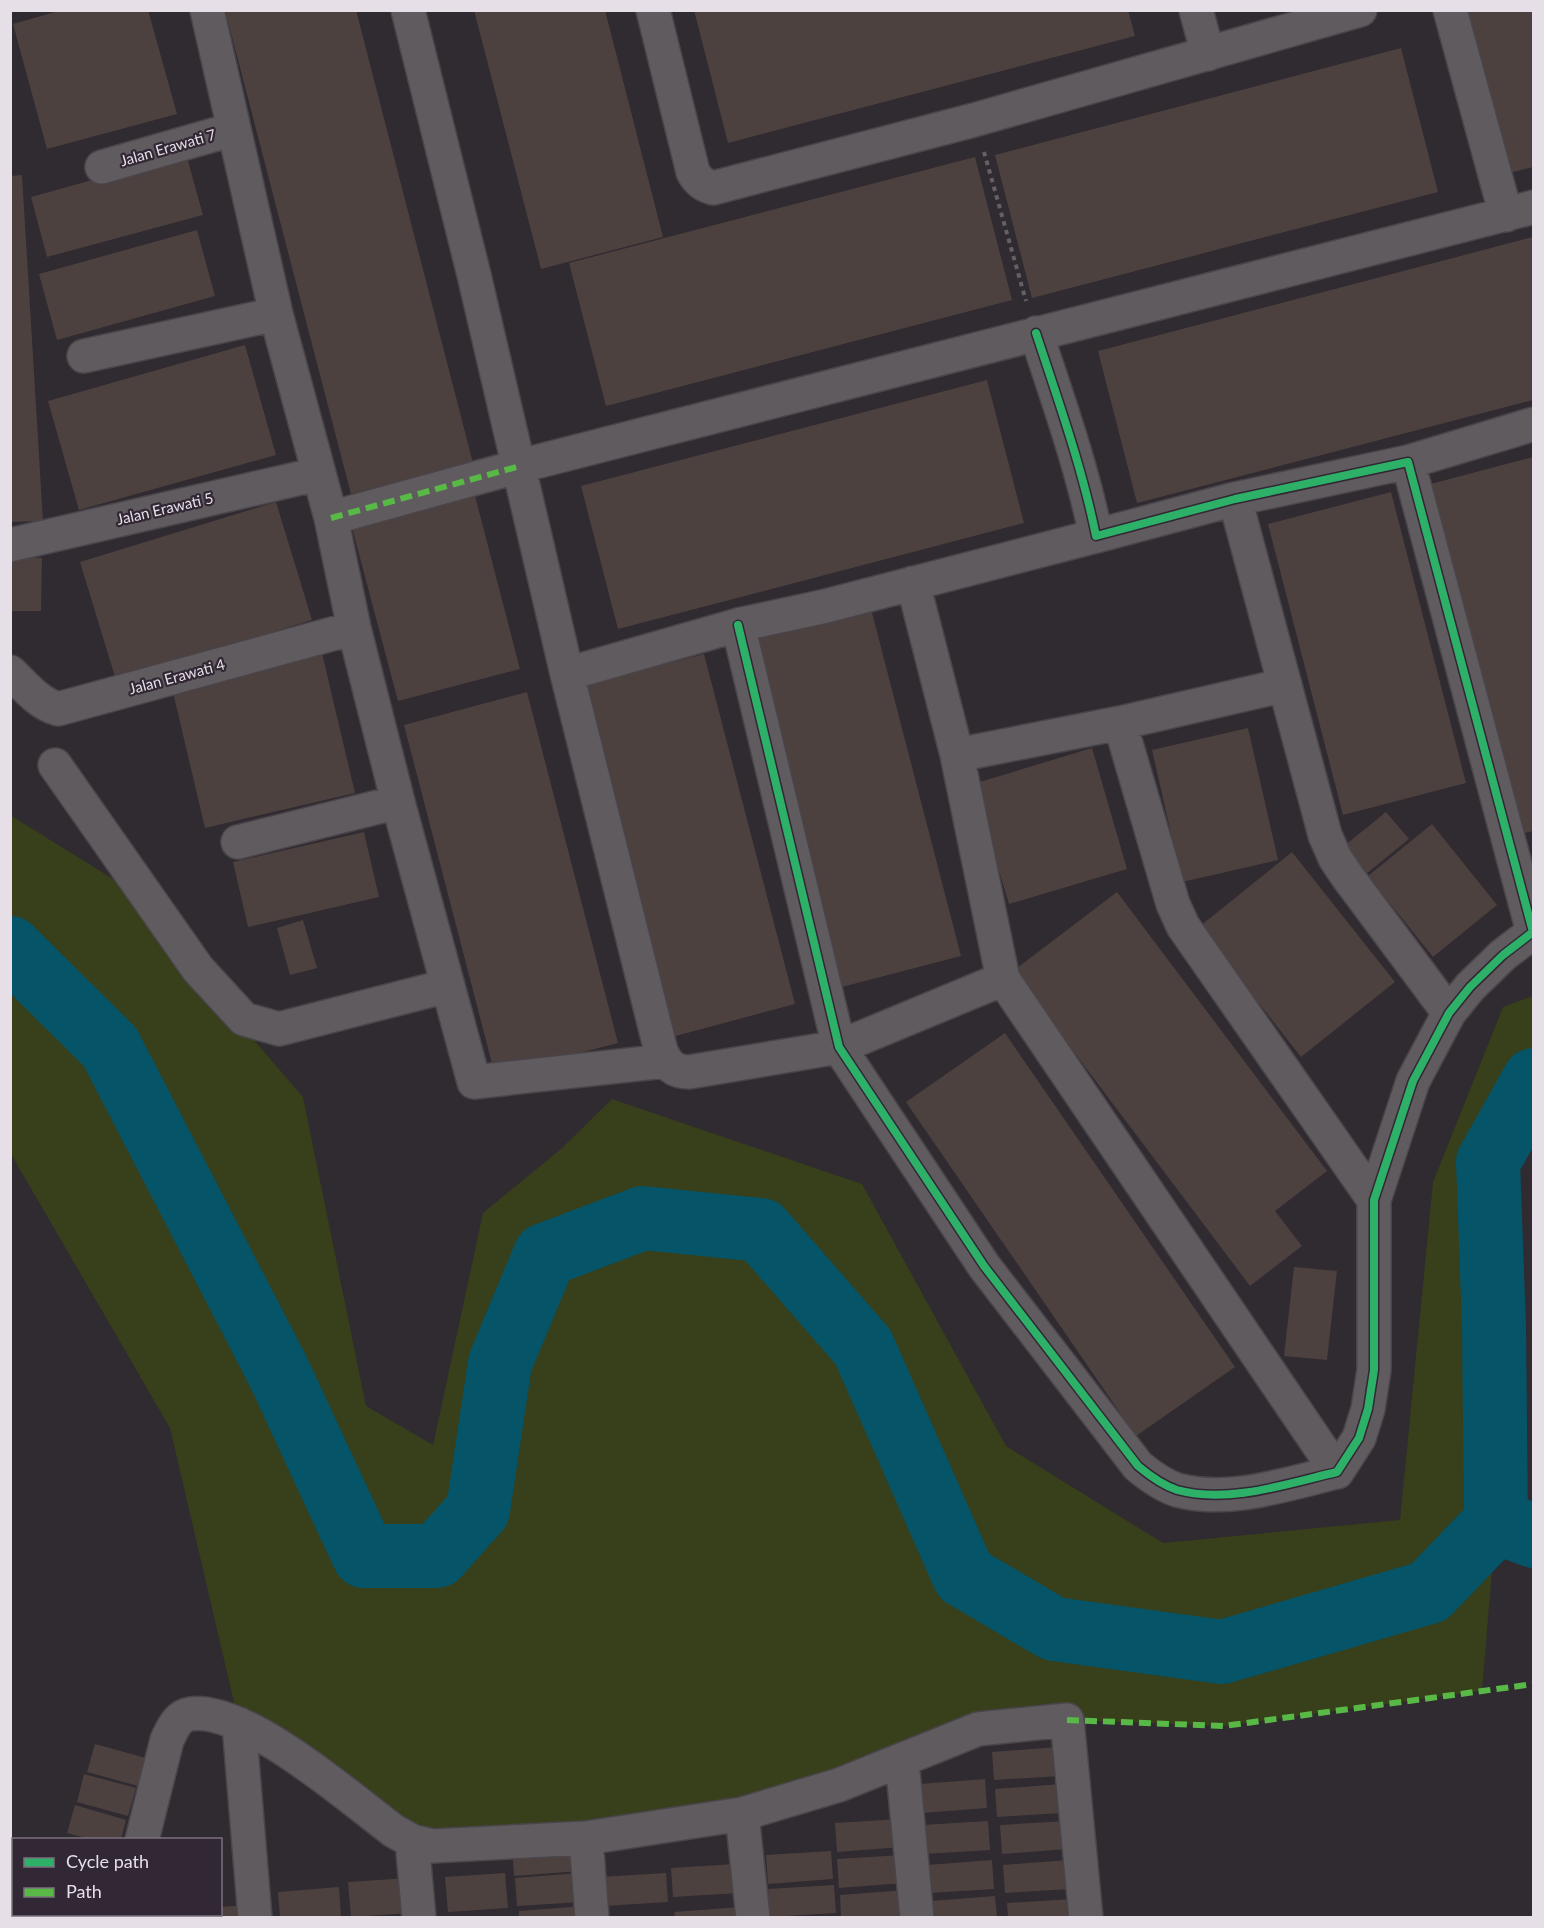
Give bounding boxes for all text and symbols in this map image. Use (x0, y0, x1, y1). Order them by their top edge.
street label: Jalan Erawati 7 (118, 125, 218, 169)
street label: Jalan Erawati 5 (115, 488, 215, 528)
street label: Jalan Erawati 4 (127, 654, 227, 698)
legend (12, 1838, 222, 1916)
text: Cycle path (66, 1850, 149, 1872)
text: Path (66, 1880, 102, 1902)

